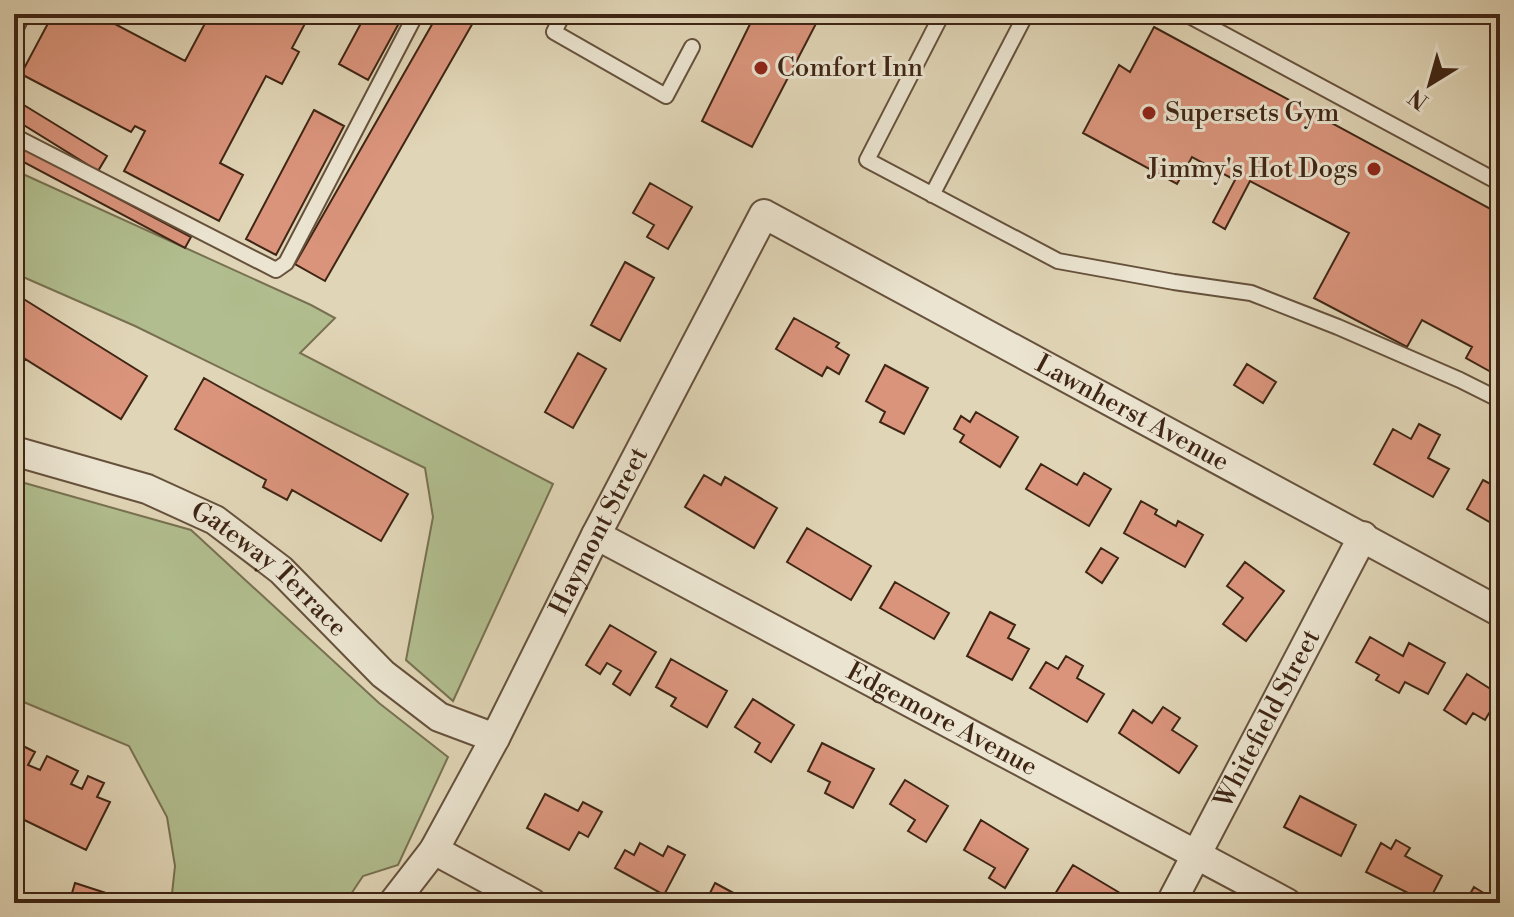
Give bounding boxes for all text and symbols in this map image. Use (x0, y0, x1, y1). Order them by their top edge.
north arrow (1390, 44, 1470, 124)
place label: Comfort Inn (777, 52, 923, 84)
marker: Comfort Inn (752, 59, 770, 77)
text: N (1403, 82, 1434, 115)
place label: Supersets Gym (1165, 97, 1339, 129)
marker: Supersets Gym (1140, 104, 1158, 122)
place label: Jimmy's Hot Dogs (1146, 153, 1358, 185)
marker: Jimmy's Hot Dogs (1365, 160, 1383, 178)
street label: Lawnherst Avenue (1030, 348, 1234, 478)
street label: Haymont Street (543, 442, 655, 621)
street label: Gateway Terrace (186, 495, 354, 644)
street label: Whitefield Street (1207, 624, 1327, 814)
street label: Edgemore Avenue (841, 655, 1043, 783)

